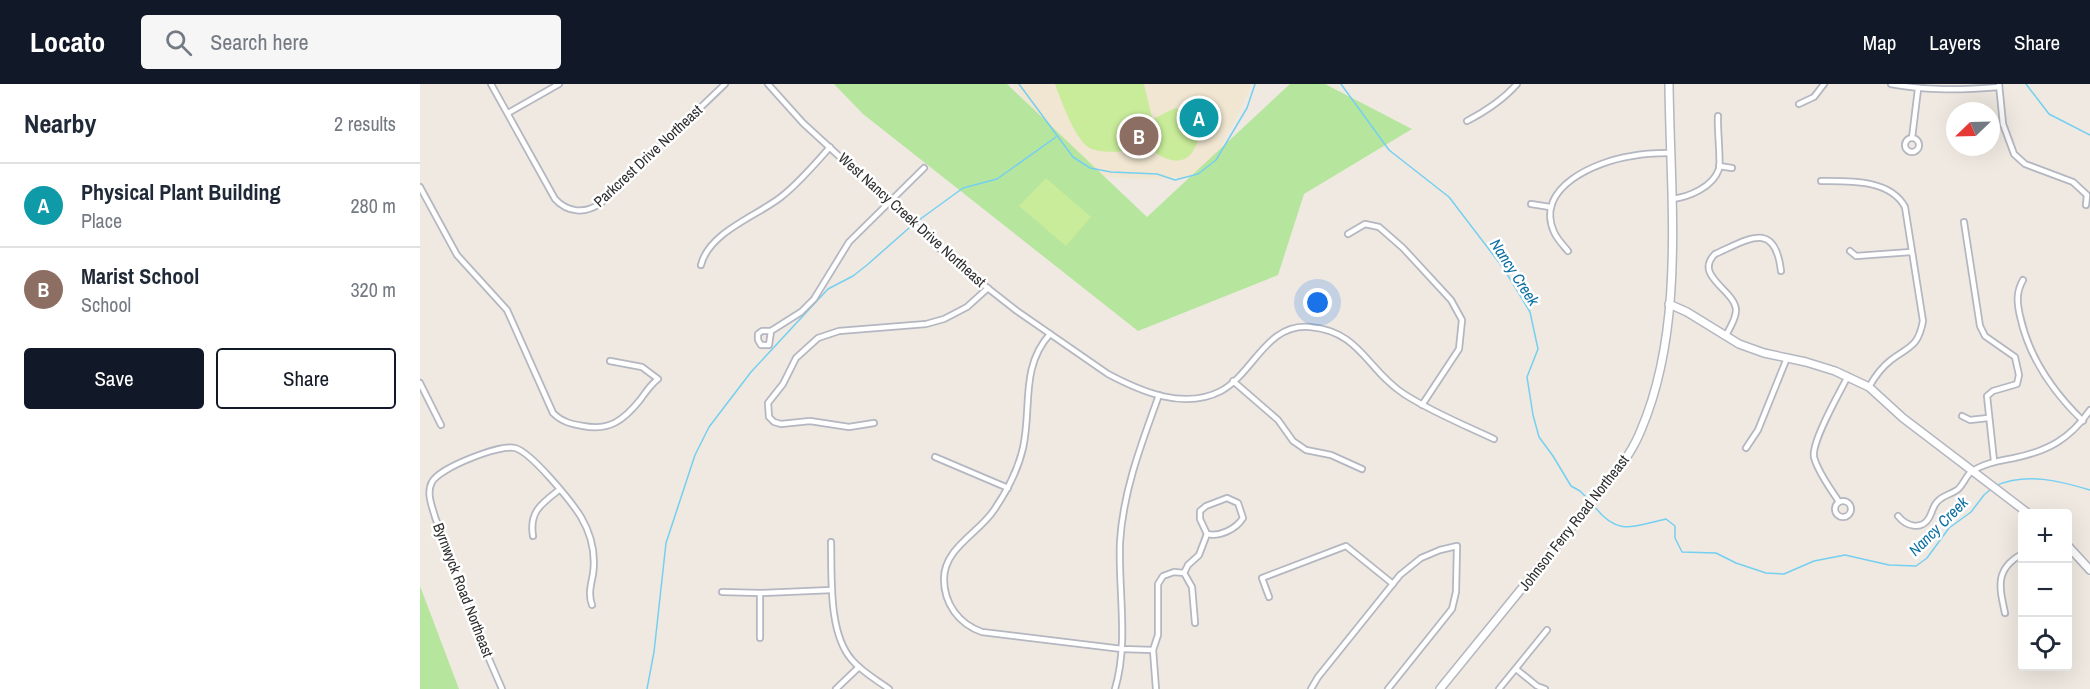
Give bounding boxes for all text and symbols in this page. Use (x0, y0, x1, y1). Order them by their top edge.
search box (141, 15, 561, 69)
text: Locato (30, 23, 105, 61)
icon: search (162, 26, 195, 59)
text: Search here (210, 27, 309, 57)
text: Map (1863, 28, 1896, 57)
text: Layers (1929, 28, 1981, 57)
text: Share (2014, 28, 2060, 57)
pin: A (1180, 96, 1218, 141)
street label: Parkcrest Drive Northeast (589, 99, 707, 212)
north arrow (1946, 102, 2000, 156)
text: Nearby (24, 106, 96, 141)
text: 2 results (334, 110, 396, 137)
pin: B (1120, 113, 1158, 158)
street label: West Nancy Creek Drive Northeast (834, 148, 991, 292)
text: Physical Plant Building (81, 177, 281, 207)
text: A (38, 192, 49, 219)
text: 280 m (350, 192, 396, 219)
text: Place (81, 207, 122, 234)
water label: Nancy Creek (1485, 234, 1545, 310)
text: Marist School (81, 261, 199, 291)
text: B (38, 276, 49, 303)
text: 320 m (350, 276, 396, 303)
your location (1303, 288, 1332, 317)
text: School (81, 291, 131, 318)
button: Save (24, 348, 204, 409)
button: Share (216, 348, 396, 409)
street label: Johnson Ferry Road Northeast (1514, 450, 1634, 595)
water label: Nancy Creek (1903, 491, 1973, 561)
map controls (2018, 509, 2072, 671)
button: + (2018, 509, 2072, 563)
street label: Byrnwyck Road Northeast (428, 520, 499, 660)
button: − (2018, 563, 2072, 617)
button: locate (2018, 617, 2072, 671)

